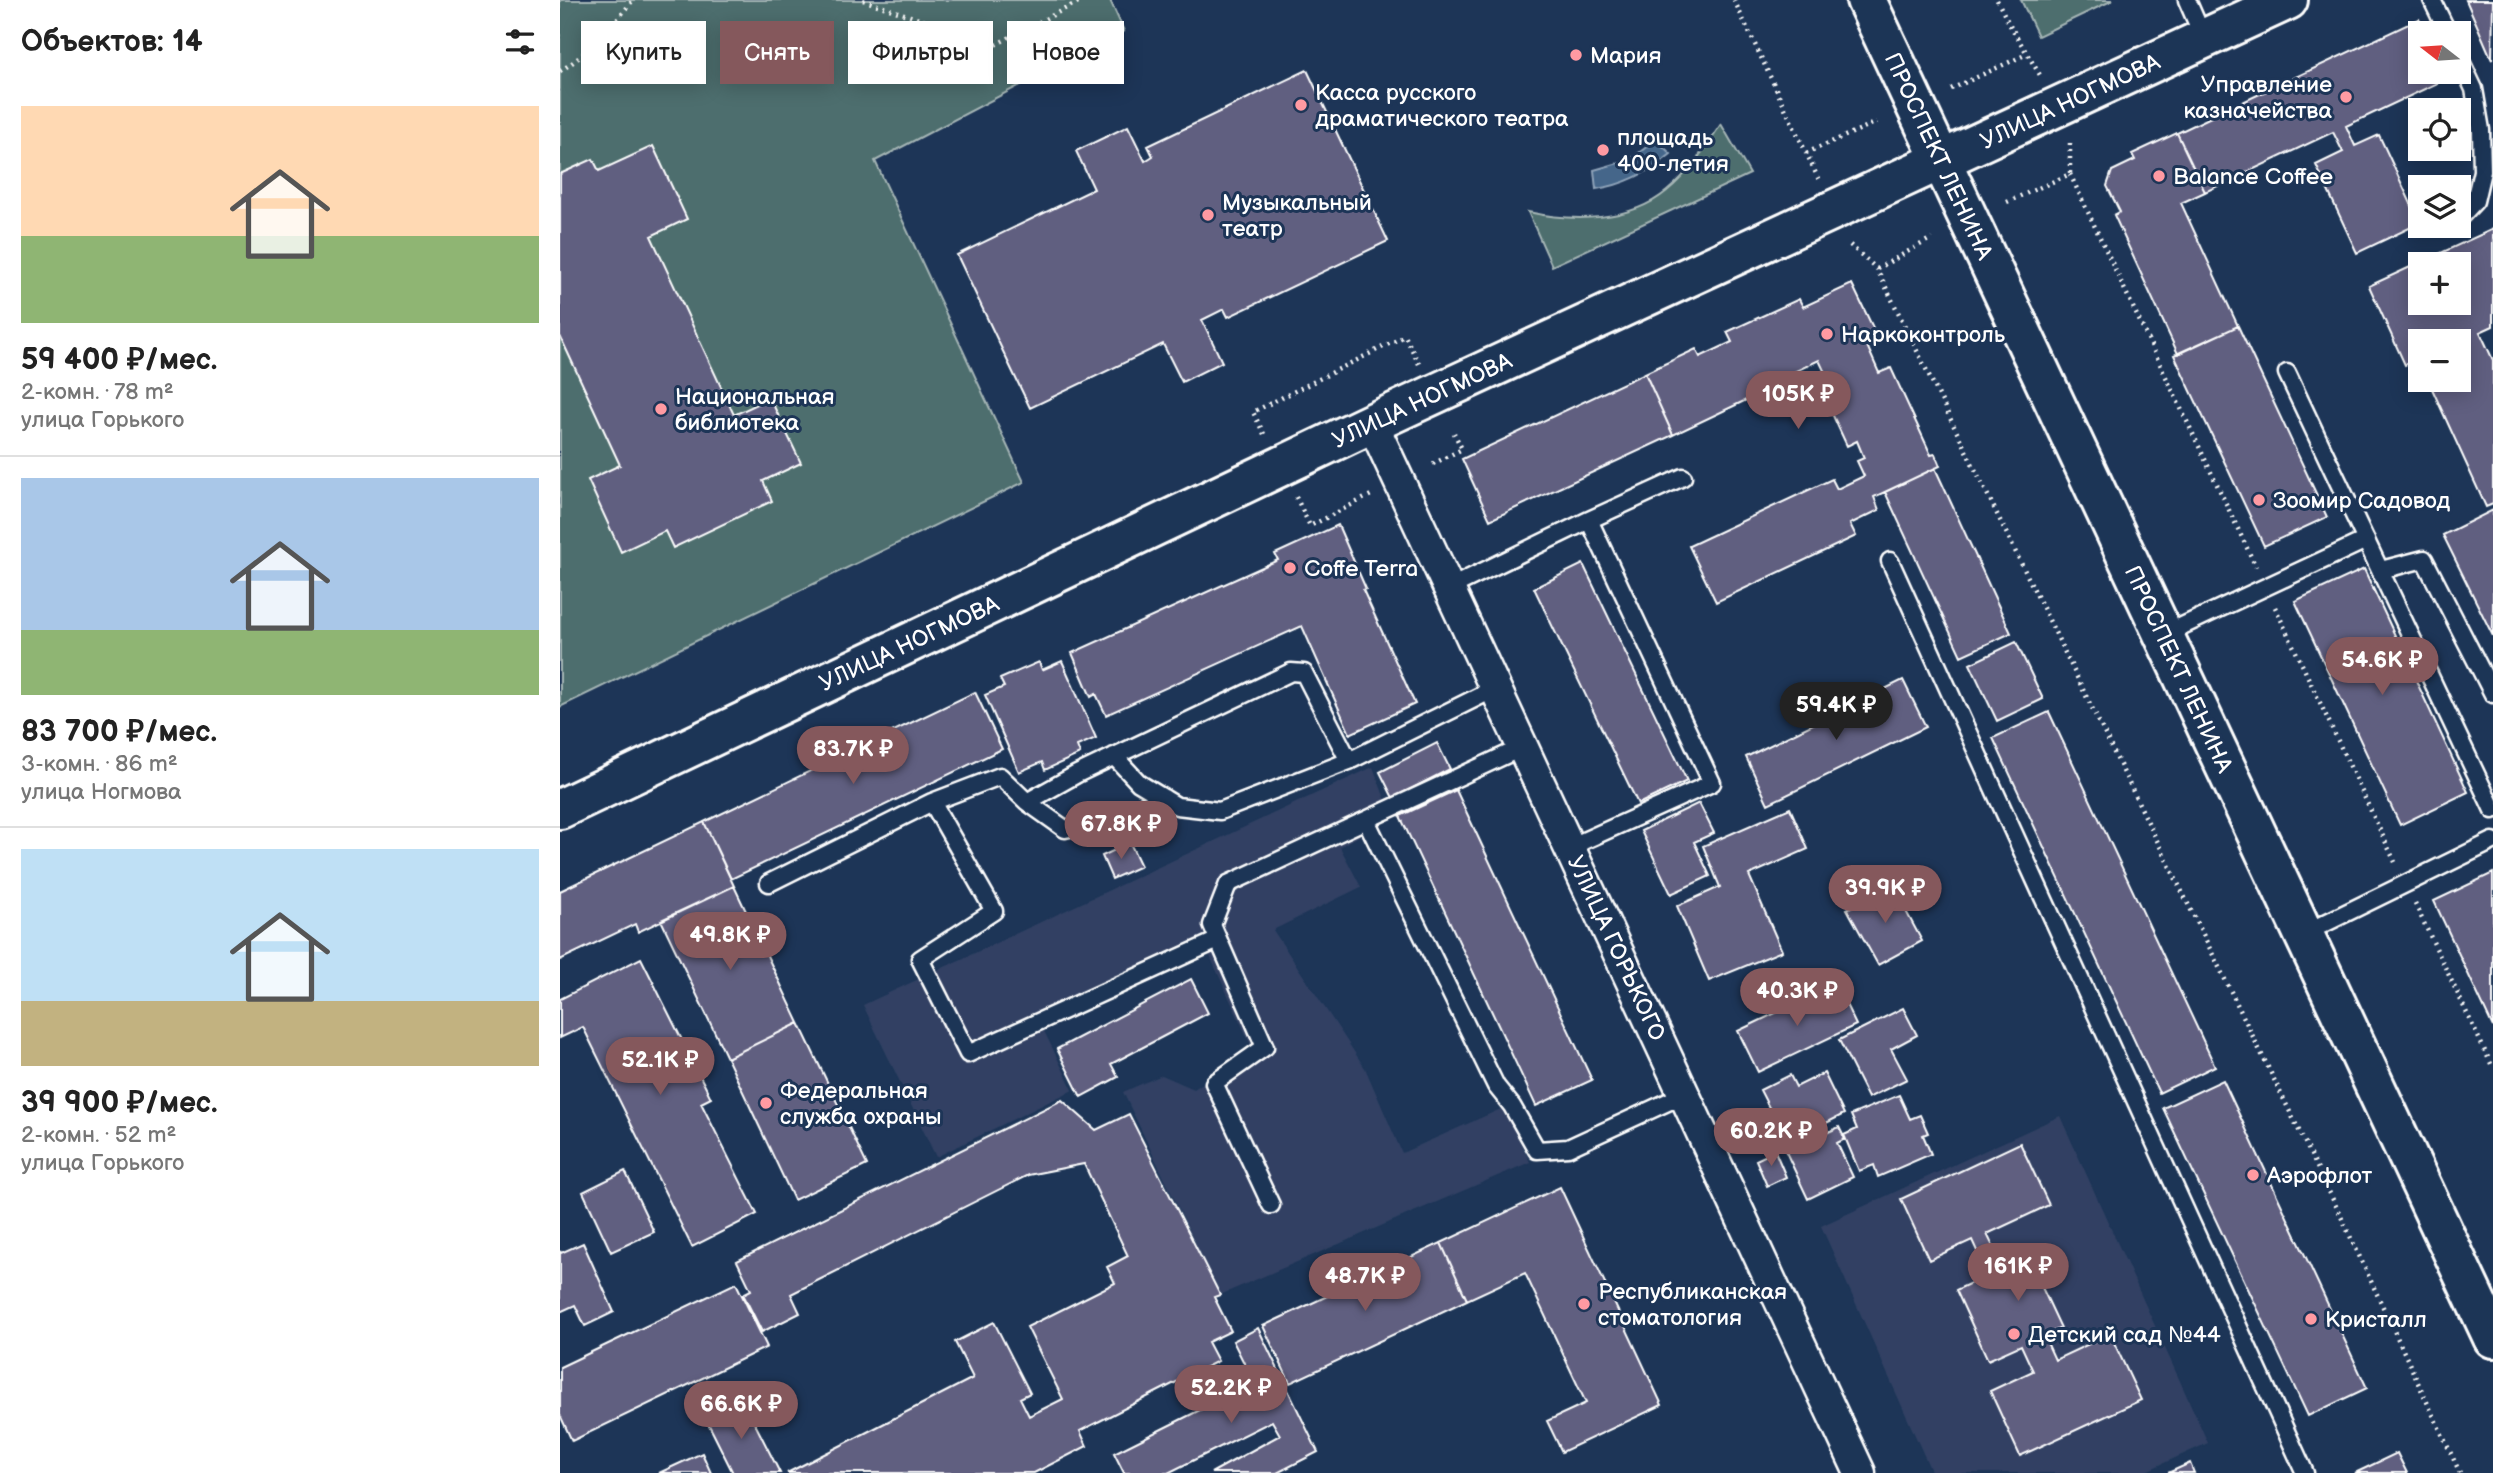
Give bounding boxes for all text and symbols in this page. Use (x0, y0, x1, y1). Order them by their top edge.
chip: Купить (581, 21, 706, 84)
chip: Снять (720, 21, 834, 84)
chip: Фильтры (848, 21, 993, 84)
chip: Новое (1007, 21, 1124, 84)
north arrow (2408, 21, 2471, 84)
map controls (2408, 21, 2471, 392)
icon: filters (501, 23, 539, 61)
text: Объектов: 14 (21, 24, 203, 60)
place label: Мария (1590, 42, 1661, 70)
marker: Мария (1568, 47, 1584, 63)
street label: ПРОСПЕКТ ЛЕНИНА (1878, 48, 1998, 264)
street label: УЛИЦА НОГМОВА (1976, 48, 2165, 156)
place label: Управление казначейства (2183, 71, 2332, 125)
place label: Касса русского драматического театра (1315, 79, 1569, 133)
marker: Управление казначейства (2338, 89, 2354, 105)
marker: Касса русского драматического театра (1293, 97, 1309, 113)
button: locate (2408, 98, 2471, 161)
place label: площадь 400-летия (1617, 124, 1729, 178)
marker: площадь 400-летия (1595, 142, 1611, 158)
icon: home (217, 151, 343, 277)
place label: Balance Coffee (2173, 163, 2333, 191)
marker: Balance Coffee (2151, 168, 2167, 184)
button: layers (2408, 175, 2471, 238)
place label: Музыкальный театр (1222, 189, 1372, 243)
marker: Музыкальный театр (1200, 207, 1216, 223)
button: + (2408, 252, 2471, 315)
place label: Наркоконтроль (1841, 321, 2005, 349)
marker: Наркоконтроль (1819, 326, 1835, 342)
button: − (2408, 329, 2471, 392)
text: 59 400 ₽/мес. (21, 342, 217, 378)
street label: УЛИЦА НОГМОВА (1328, 347, 1517, 455)
pin: 105K ₽ (1741, 372, 1855, 431)
text: 2-комн. · 78 m² (21, 378, 174, 406)
text: 105K ₽ (1762, 380, 1834, 408)
place label: Национальная библиотека (675, 383, 834, 437)
marker: Национальная библиотека (653, 401, 669, 417)
text: улица Горького (21, 406, 184, 434)
place label: Зоомир Садовод (2273, 487, 2450, 515)
marker: Зоомир Садовод (2251, 492, 2267, 508)
icon: home (217, 523, 343, 649)
place label: Coffe Terra (1304, 555, 1418, 583)
marker: Coffe Terra (1282, 560, 1298, 576)
street label: ПРОСПЕКТ ЛЕНИНА (2118, 561, 2238, 777)
street label: УЛИЦА НОГМОВА (815, 590, 1004, 698)
pin: 54.6K ₽ (2317, 638, 2447, 697)
text: 54.6K ₽ (2341, 646, 2423, 674)
pin: 59.4K ₽ (1771, 682, 1901, 742)
text: 59.4K ₽ (1796, 691, 1876, 719)
text: 83 700 ₽/мес. (21, 714, 217, 750)
pin: 83.7K ₽ (788, 726, 918, 786)
text: 83.7K ₽ (813, 735, 893, 763)
text: 3-комн. · 86 m² (21, 750, 178, 778)
text: улица Ногмова (21, 778, 182, 806)
pin: 67.8K ₽ (1056, 802, 1186, 861)
text: 67.8K ₽ (1081, 810, 1161, 838)
street label: УЛИЦА ГОРЬКОГО (1561, 851, 1671, 1045)
pin: 39.9K ₽ (1820, 866, 1950, 925)
text: 39.9K ₽ (1845, 874, 1925, 902)
icon: home (217, 894, 343, 1020)
pin: 49.8K ₽ (665, 912, 795, 972)
text: 49.8K ₽ (689, 921, 771, 949)
pin: 40.3K ₽ (1732, 968, 1862, 1028)
text: 40.3K ₽ (1756, 977, 1838, 1005)
pin: 52.1K ₽ (595, 1038, 725, 1097)
text: 52.1K ₽ (621, 1046, 699, 1074)
place label: Федеральная служба охраны (780, 1077, 942, 1131)
text: 39 900 ₽/мес. (21, 1085, 218, 1121)
marker: Федеральная служба охраны (758, 1095, 774, 1111)
pin: 60.2K ₽ (1706, 1108, 1836, 1168)
text: 60.2K ₽ (1730, 1117, 1812, 1145)
text: 2-комн. · 52 m² (21, 1121, 176, 1149)
text: улица Горького (21, 1149, 184, 1177)
place label: Аэрофлот (2266, 1162, 2372, 1190)
marker: Аэрофлот (2245, 1167, 2261, 1183)
pin: 161K ₽ (1961, 1244, 2075, 1303)
text: 161K ₽ (1984, 1252, 2052, 1280)
pin: 48.7K ₽ (1300, 1254, 1430, 1313)
text: 48.7K ₽ (1325, 1262, 1405, 1290)
place label: Республиканская стоматология (1598, 1278, 1787, 1332)
marker: Республиканская стоматология (1576, 1296, 1592, 1312)
place label: Кристалл (2325, 1306, 2427, 1334)
marker: Кристалл (2303, 1311, 2319, 1327)
place label: Детский сад №44 (2028, 1321, 2221, 1349)
marker: Детский сад №44 (2006, 1326, 2022, 1342)
pin: 52.2K ₽ (1166, 1366, 1296, 1425)
text: 52.2K ₽ (1190, 1374, 1272, 1402)
pin: 66.6K ₽ (676, 1382, 806, 1441)
text: 66.6K ₽ (700, 1390, 782, 1418)

